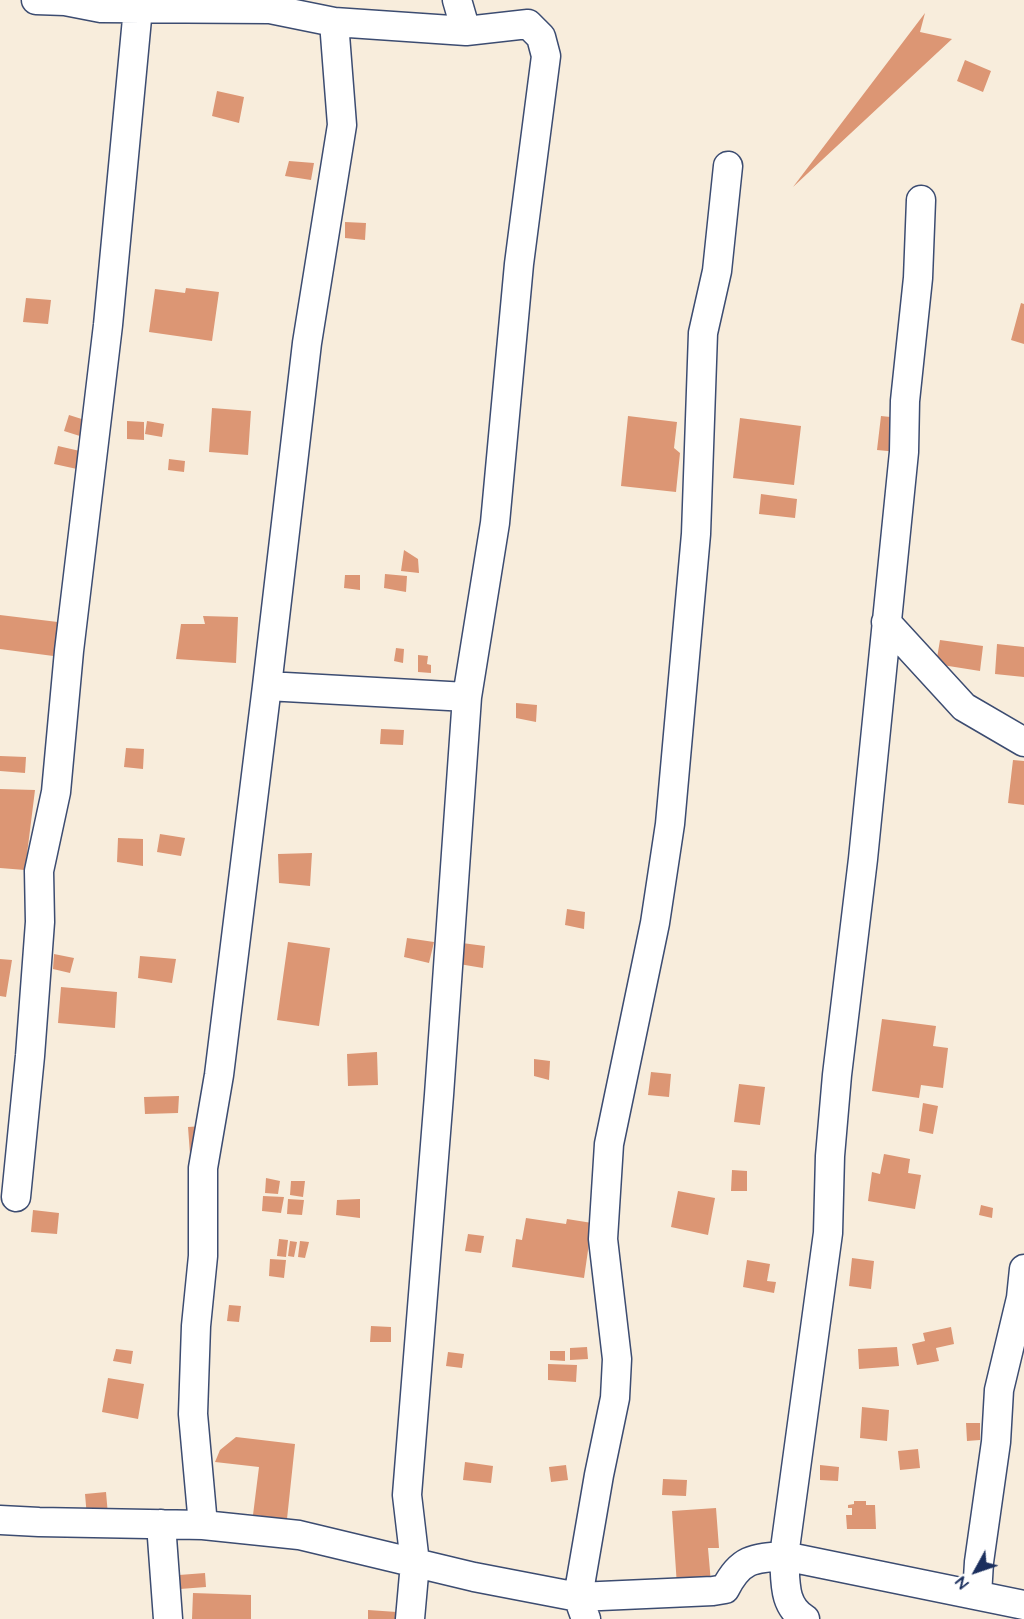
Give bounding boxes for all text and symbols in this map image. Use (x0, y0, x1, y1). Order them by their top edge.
north arrow (946, 1541, 1006, 1601)
text: N (951, 1572, 974, 1593)

